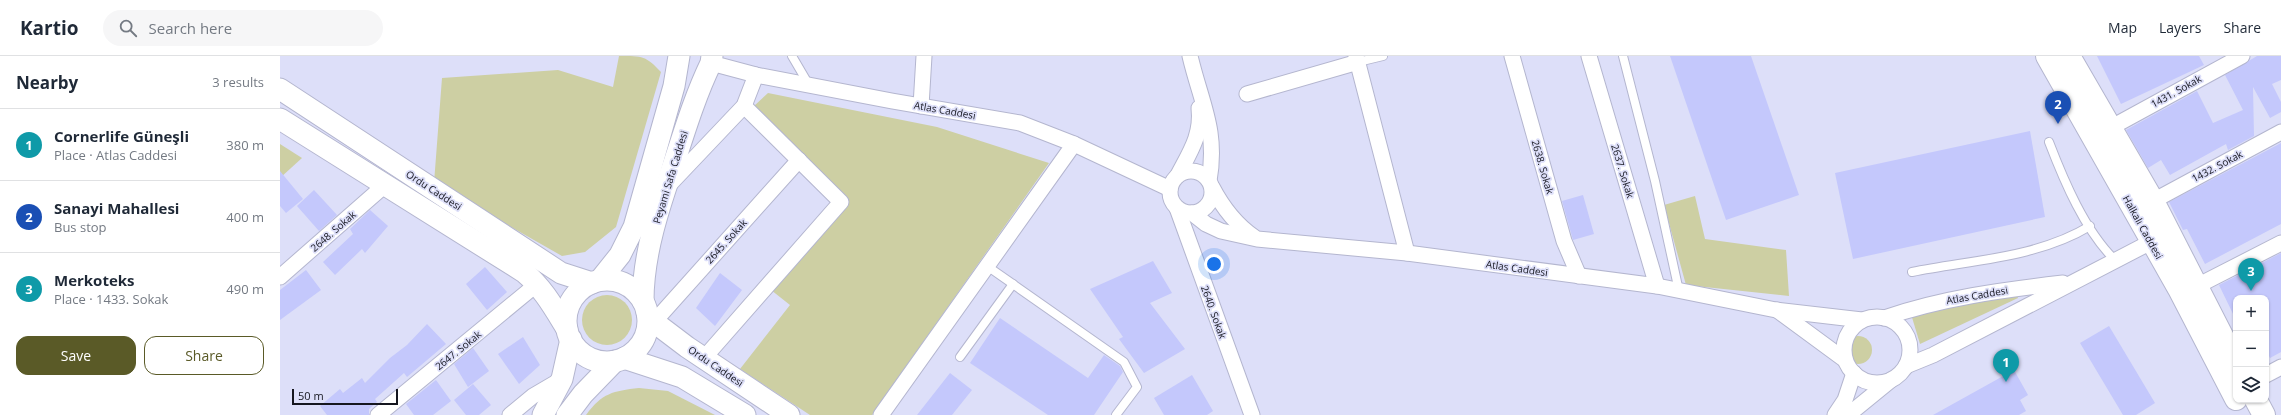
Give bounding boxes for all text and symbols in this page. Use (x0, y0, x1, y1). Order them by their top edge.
search box (103, 10, 383, 46)
text: Kartio (20, 15, 79, 41)
icon: search (117, 17, 139, 39)
text: Search here (149, 18, 232, 38)
text: Map (2108, 18, 2137, 37)
text: Layers (2159, 18, 2201, 37)
text: Share (2223, 18, 2261, 37)
text: Nearby (16, 71, 78, 94)
street label: 1431. Sokak (2148, 71, 2204, 111)
text: 3 results (212, 73, 264, 91)
pin: 2 (2045, 91, 2071, 124)
street label: Atlas Caddesi (913, 98, 977, 122)
text: Cornerlife Güneşli (54, 126, 189, 146)
street label: Peyami Safa Caddesi (649, 129, 691, 225)
text: 1 (25, 136, 33, 154)
text: 380 m (226, 136, 264, 154)
street label: 2638. Sokak (1529, 138, 1558, 196)
street label: 2637. Sokak (1608, 142, 1638, 200)
text: Place · Atlas Caddesi (54, 146, 177, 164)
street label: 1432. Sokak (2189, 146, 2246, 185)
street label: Ordu Caddesi (403, 167, 465, 213)
street label: Halkalı Caddesi (2120, 193, 2166, 261)
text: Sanayi Mahallesi (54, 198, 179, 218)
street label: 2648. Sokak (307, 207, 359, 255)
text: 2 (25, 208, 33, 226)
text: 400 m (226, 208, 264, 226)
street label: 2645. Sokak (702, 215, 750, 266)
text: Bus stop (54, 218, 107, 236)
your location (1204, 254, 1224, 274)
street label: Atlas Caddesi (1485, 257, 1549, 279)
pin: 3 (2238, 258, 2264, 291)
text: Merkoteks (54, 270, 135, 290)
text: 3 (25, 280, 33, 298)
text: 490 m (226, 280, 264, 298)
street label: 2640. Sokak (1198, 283, 1230, 341)
street label: Atlas Caddesi (1945, 283, 2009, 307)
text: Place · 1433. Sokak (54, 290, 168, 308)
map controls (2233, 295, 2269, 403)
button: + (2233, 295, 2269, 331)
street label: 2647. Sokak (432, 327, 485, 373)
button: − (2233, 331, 2269, 367)
button: Save (16, 336, 136, 375)
button: Share (144, 336, 264, 375)
street label: Ordu Caddesi (686, 342, 746, 390)
pin: 1 (1993, 349, 2019, 382)
button: layers (2233, 367, 2269, 403)
scale bar (292, 387, 398, 406)
text: 50 m (298, 388, 324, 403)

